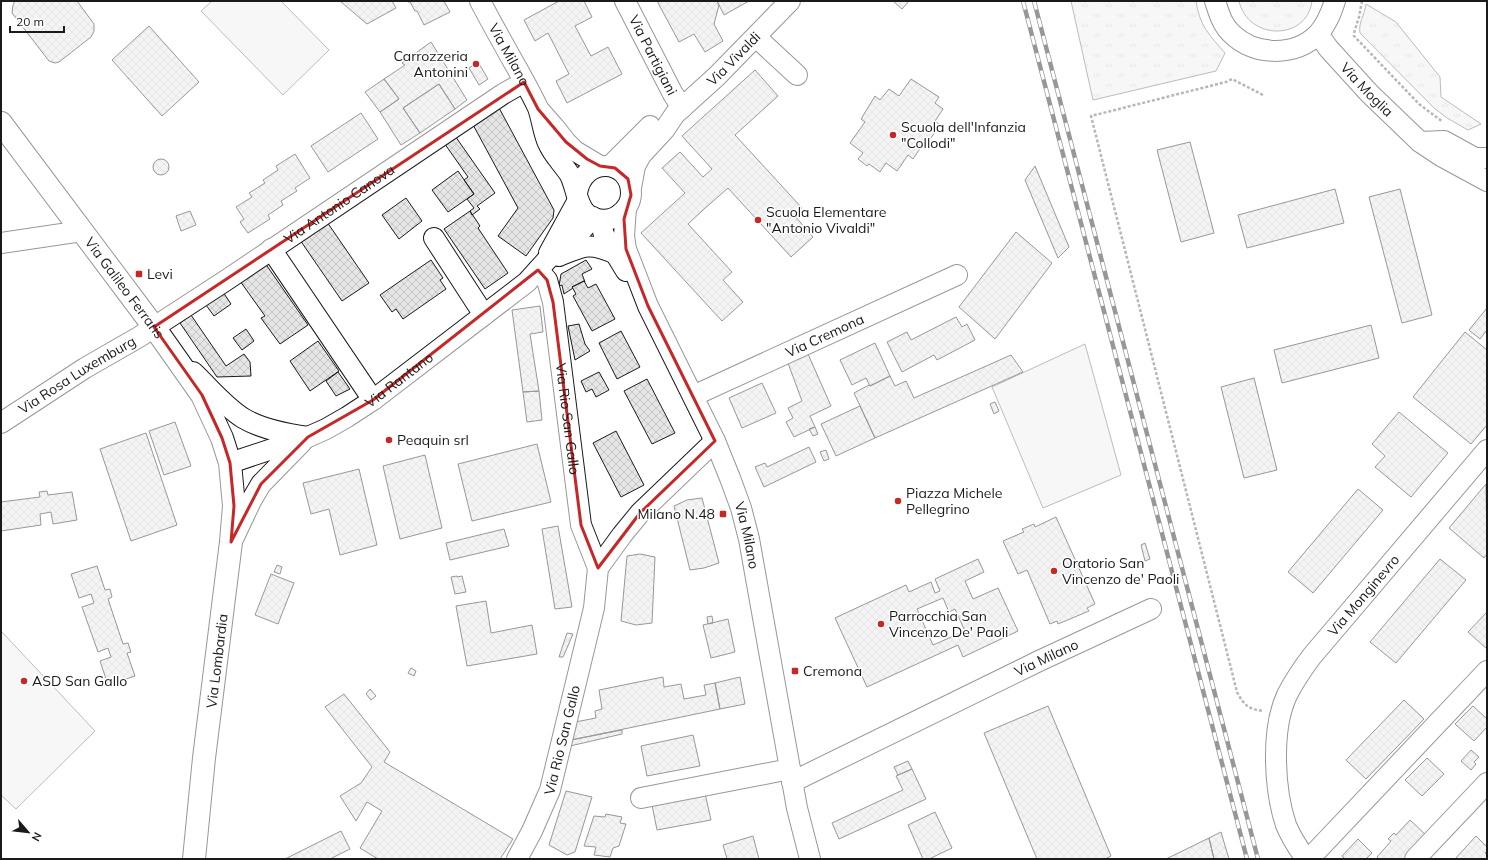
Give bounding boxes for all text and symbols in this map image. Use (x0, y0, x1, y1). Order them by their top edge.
scale bar (10, 8, 64, 34)
street label: Via Partigiani (625, 12, 681, 98)
text: 20 m (16, 14, 44, 29)
street label: Via Milano (485, 20, 534, 89)
street label: Via Vivaldi (703, 28, 764, 90)
place label: Carrozzeria Antonini (393, 47, 468, 81)
marker: Carrozzeria Antonini (471, 59, 481, 69)
street label: Via Moglia (1336, 59, 1397, 120)
place label: Scuola dell'Infanzia "Collodi" (901, 118, 1026, 152)
marker: Scuola dell'Infanzia "Collodi" (888, 130, 898, 140)
street label: Via Antonio Canova (281, 161, 398, 248)
place label: Scuola Elementare "Antonio Vivaldi" (766, 203, 886, 237)
marker: Scuola Elementare "Antonio Vivaldi" (753, 215, 763, 225)
street label: Via Galileo Ferraris (81, 233, 168, 342)
place label: Levi (147, 265, 173, 283)
marker: Levi (134, 269, 144, 279)
street label: Via Cremona (783, 310, 867, 361)
street label: Via Rosa Luxemburg (15, 332, 139, 418)
street label: Via Rantano (362, 348, 437, 412)
street label: Via Rio San Gallo (552, 362, 584, 476)
place label: Peaquin srl (397, 431, 469, 449)
marker: Peaquin srl (384, 435, 394, 445)
place label: Piazza Michele Pellegrino (906, 484, 1002, 518)
marker: Piazza Michele Pellegrino (893, 496, 903, 506)
street label: Via Milano (730, 499, 763, 570)
place label: Milano N.48 (638, 505, 715, 523)
marker: Milano N.48 (718, 509, 728, 519)
street label: Via Monginevro (1324, 551, 1403, 640)
place label: Oratorio San Vincenzo de' Paoli (1062, 554, 1179, 588)
marker: Oratorio San Vincenzo de' Paoli (1049, 566, 1059, 576)
place label: Parrocchia San Vincenzo De' Paoli (889, 607, 1008, 641)
street label: Via Lombardia (202, 613, 232, 709)
marker: Parrocchia San Vincenzo De' Paoli (876, 619, 886, 629)
street label: Via Milano (1011, 635, 1081, 681)
place label: Cremona (803, 662, 862, 680)
marker: Cremona (790, 666, 800, 676)
place label: ASD San Gallo (32, 672, 127, 690)
marker: ASD San Gallo (19, 676, 29, 686)
street label: Via Rio San Gallo (540, 683, 584, 797)
north arrow (8, 812, 48, 852)
text: N (29, 830, 45, 844)

